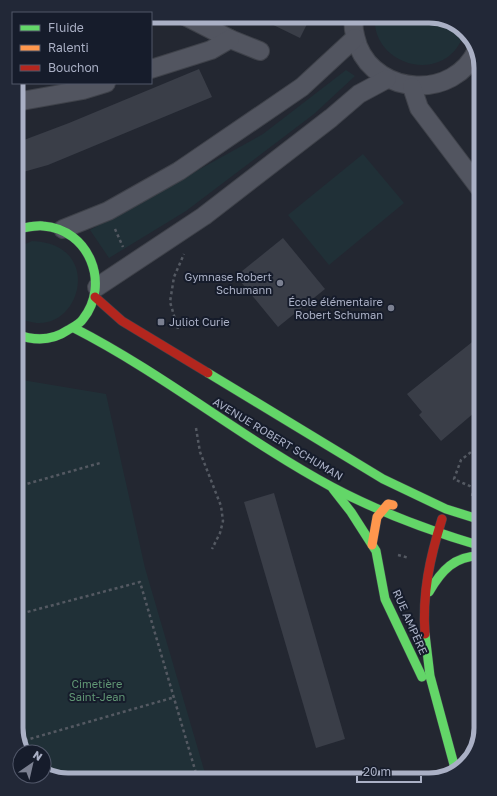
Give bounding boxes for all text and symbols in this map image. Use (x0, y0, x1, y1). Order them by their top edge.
legend (12, 12, 152, 84)
text: Fluide (48, 20, 84, 35)
text: Ralenti (48, 40, 89, 55)
text: Bouchon (48, 60, 99, 75)
place label: Gymnase Robert Schumann (184, 270, 272, 296)
marker: Gymnase Robert Schumann (275, 278, 285, 288)
place label: École élémentaire Robert Schuman (288, 295, 383, 321)
marker: École élémentaire Robert Schuman (386, 303, 396, 313)
place label: Juliot Curie (169, 315, 230, 328)
marker: Juliot Curie (156, 317, 166, 327)
street label: AVENUE ROBERT SCHUMAN (211, 395, 345, 483)
street label: RUE AMPÈRE (390, 587, 431, 657)
park label: Cimetière Saint-Jean (69, 677, 125, 703)
north arrow (12, 744, 52, 784)
text: N (31, 748, 45, 763)
scale bar (357, 758, 421, 784)
text: 20 m (363, 764, 391, 779)

